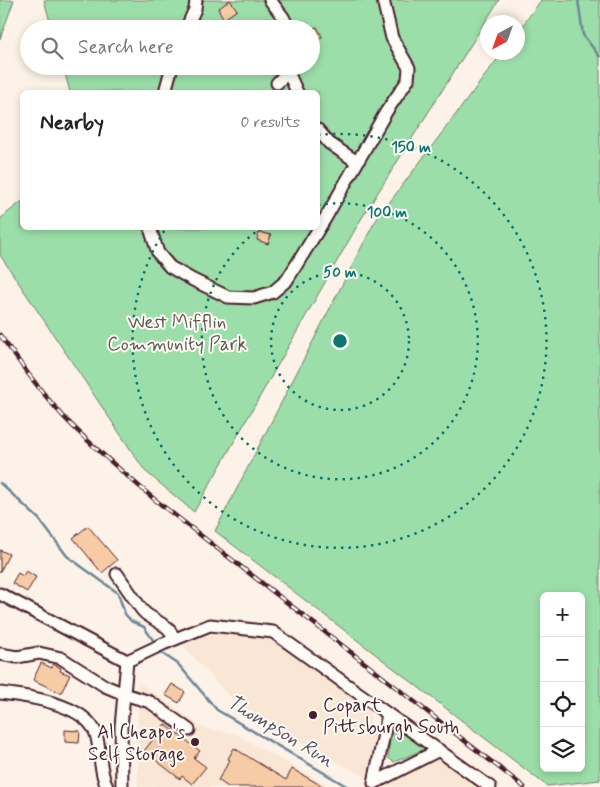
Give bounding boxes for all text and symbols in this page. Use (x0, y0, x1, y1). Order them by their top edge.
north arrow (480, 15, 525, 60)
search box (20, 20, 320, 75)
icon: search (38, 34, 66, 62)
text: Search here (78, 35, 174, 60)
text: Nearby (40, 109, 104, 137)
text: 0 results (240, 112, 300, 133)
text: 150 m (391, 138, 431, 158)
text: 100 m (367, 203, 407, 223)
text: 50 m (323, 263, 357, 283)
park label: West Mifflin Community Park (107, 310, 247, 357)
centre of rings (331, 332, 349, 350)
map controls (540, 592, 585, 772)
button: + (540, 592, 585, 637)
button: − (540, 637, 585, 682)
button: locate (540, 682, 585, 727)
water label: Thompson Run (222, 689, 339, 774)
place label: Copart Pittsburgh South (323, 693, 459, 741)
marker: Copart Pittsburgh South (307, 709, 319, 721)
place label: Al Cheapo's Self Storage (88, 720, 186, 768)
button: layers (540, 727, 585, 772)
marker: Al Cheapo's Self Storage (189, 736, 201, 748)

